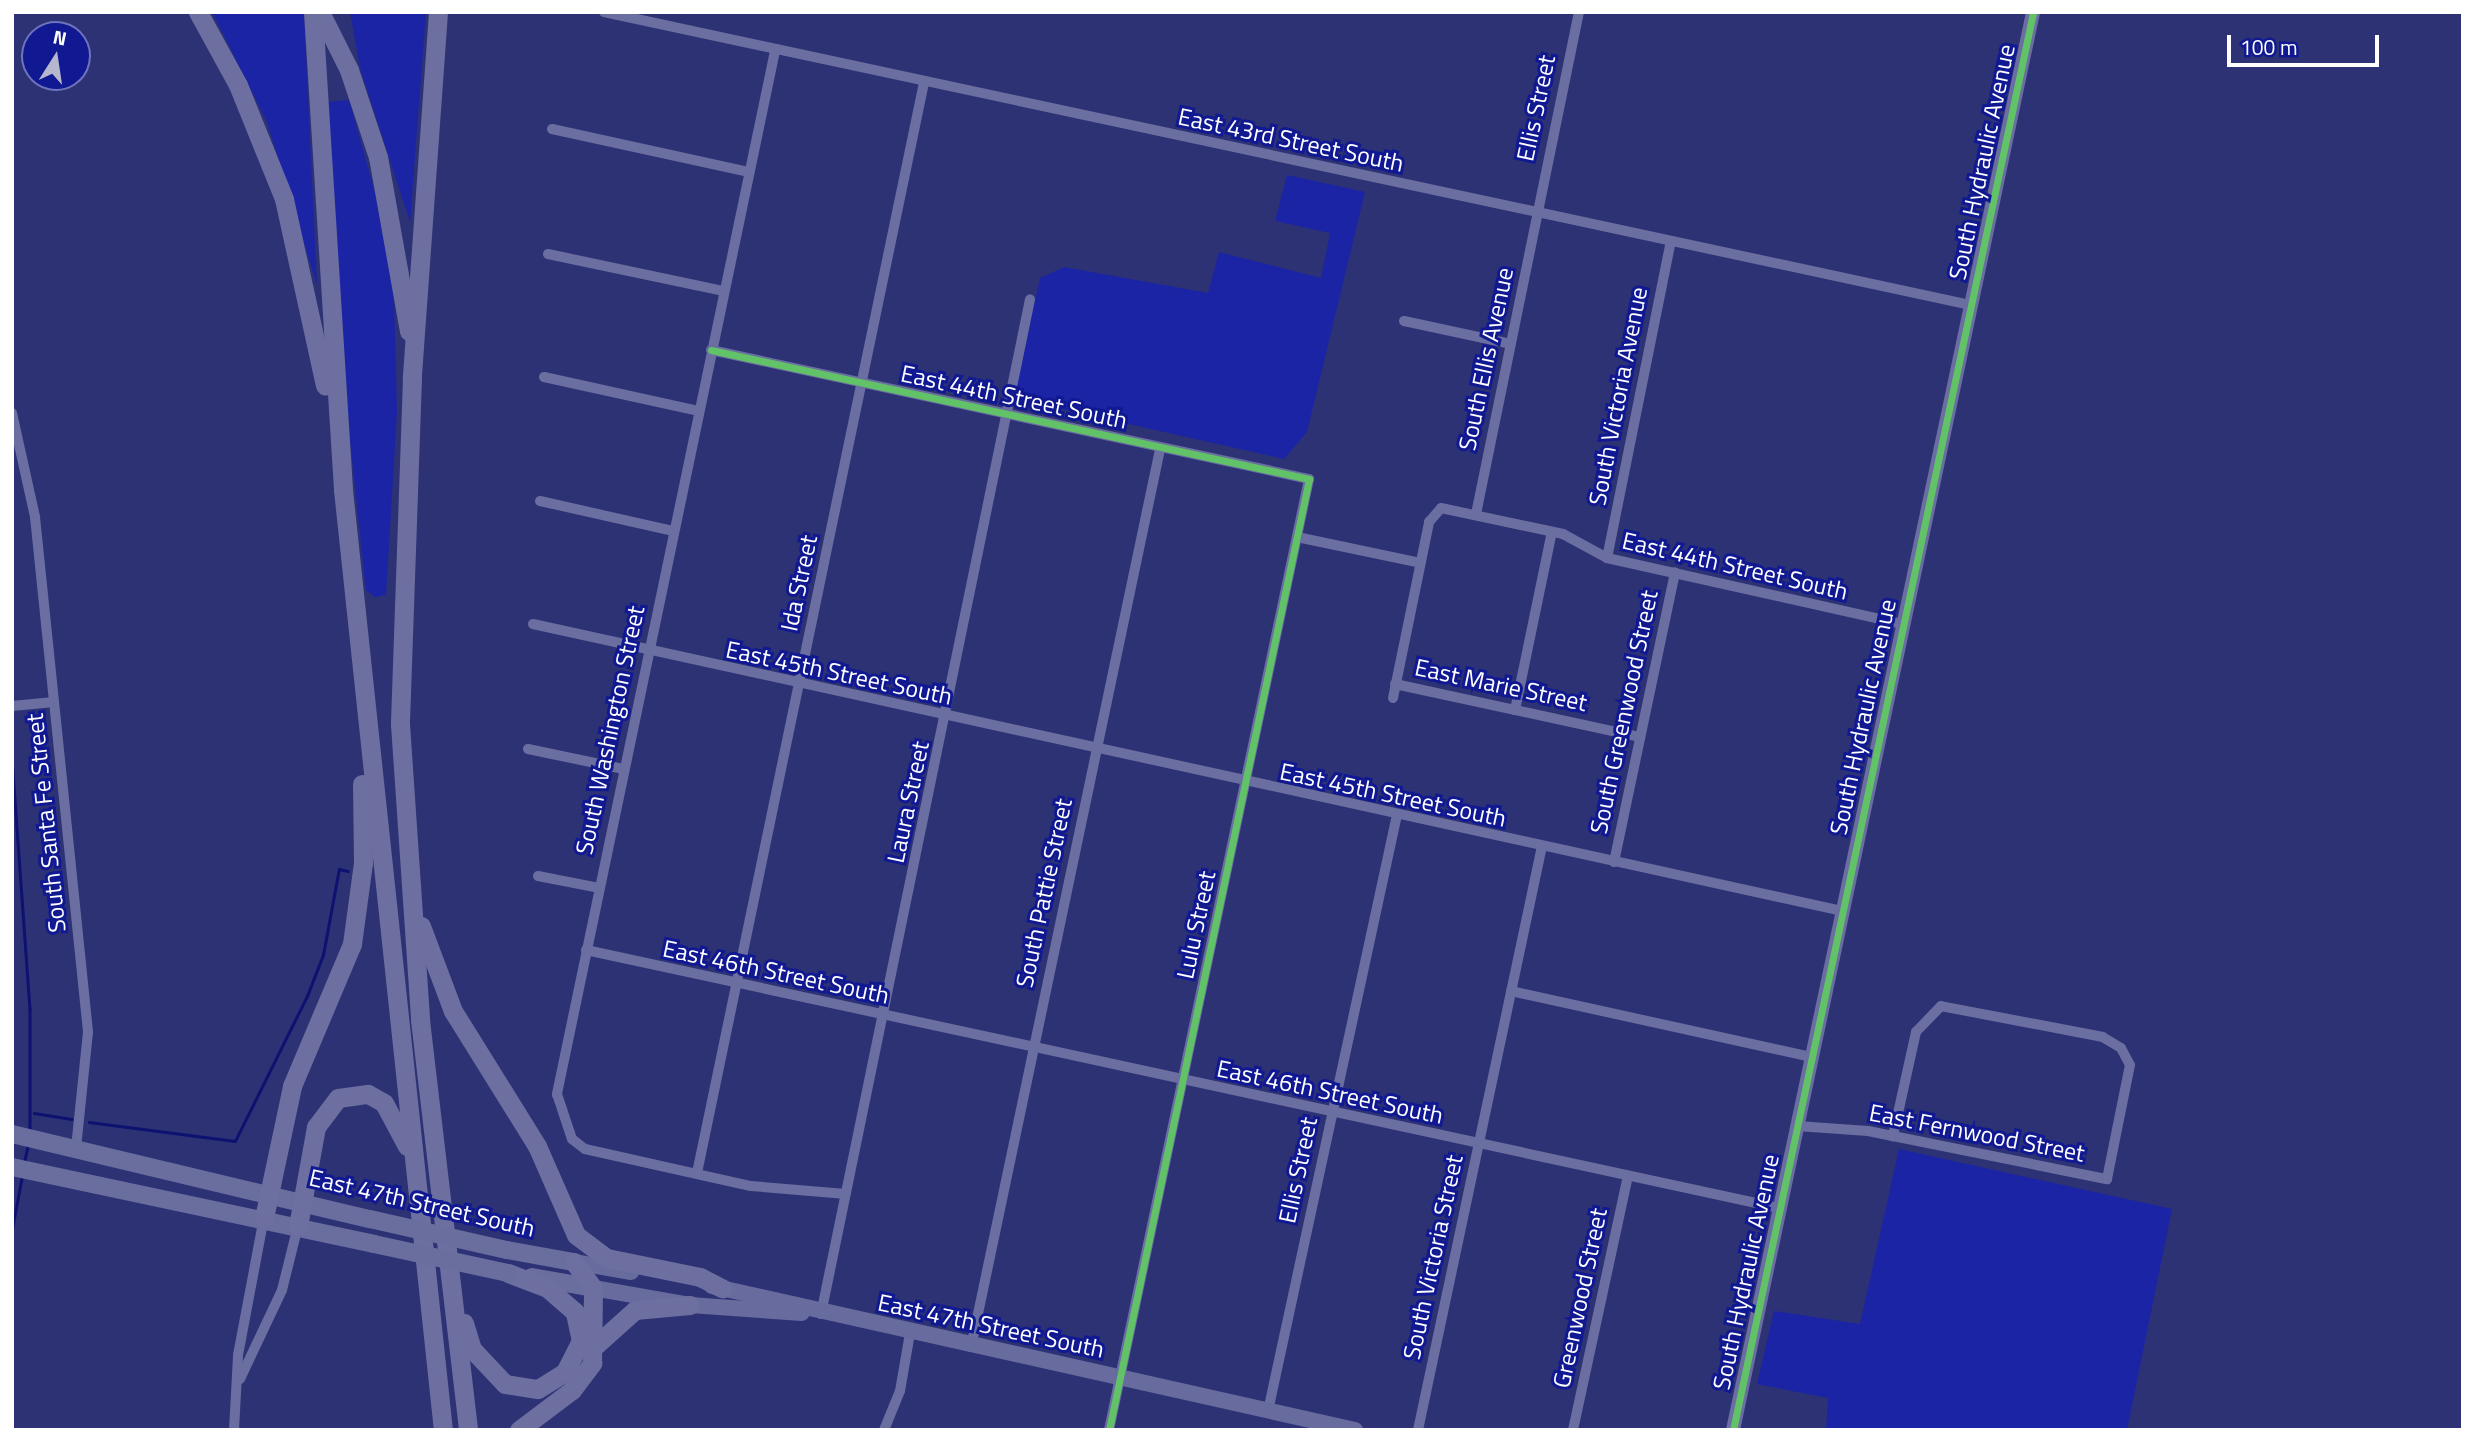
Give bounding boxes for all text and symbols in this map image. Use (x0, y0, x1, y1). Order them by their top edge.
north arrow (21, 21, 91, 91)
text: N (51, 21, 70, 52)
scale bar (2230, 21, 2382, 65)
text: 100 m (2240, 31, 2297, 63)
street label: South Hydraulic Avenue (1943, 42, 2021, 282)
street label: Ellis Street (1511, 52, 1561, 164)
street label: East 43rd Street South (1176, 102, 1406, 178)
street label: South Ellis Avenue (1453, 265, 1519, 453)
street label: South Victoria Avenue (1583, 284, 1653, 508)
street label: East 44th Street South (898, 359, 1130, 435)
street label: East 44th Street South (1619, 526, 1851, 606)
street label: Ida Street (775, 532, 823, 634)
street label: South Greenwood Street (1584, 588, 1664, 836)
street label: South Hydraulic Avenue (1824, 597, 1902, 837)
street label: South Washington Street (570, 603, 650, 857)
street label: East 45th Street South (723, 635, 955, 711)
street label: East Marie Street (1412, 653, 1590, 717)
street label: South Santa Fe Street (20, 712, 72, 934)
street label: Laura Street (881, 738, 935, 866)
street label: East 45th Street South (1277, 757, 1509, 833)
street label: South Pattie Street (1010, 796, 1078, 990)
street label: Lulu Street (1171, 868, 1221, 982)
street label: East 46th Street South (660, 934, 892, 1010)
street label: East 46th Street South (1214, 1054, 1446, 1130)
street label: East Fernwood Street (1867, 1098, 2087, 1168)
street label: Ellis Street (1273, 1114, 1323, 1226)
street label: South Victoria Street (1397, 1152, 1469, 1362)
street label: South Hydraulic Avenue (1707, 1152, 1785, 1392)
street label: East 47th Street South (306, 1163, 538, 1243)
street label: Greenwood Street (1547, 1205, 1613, 1391)
street label: East 47th Street South (875, 1288, 1107, 1364)

